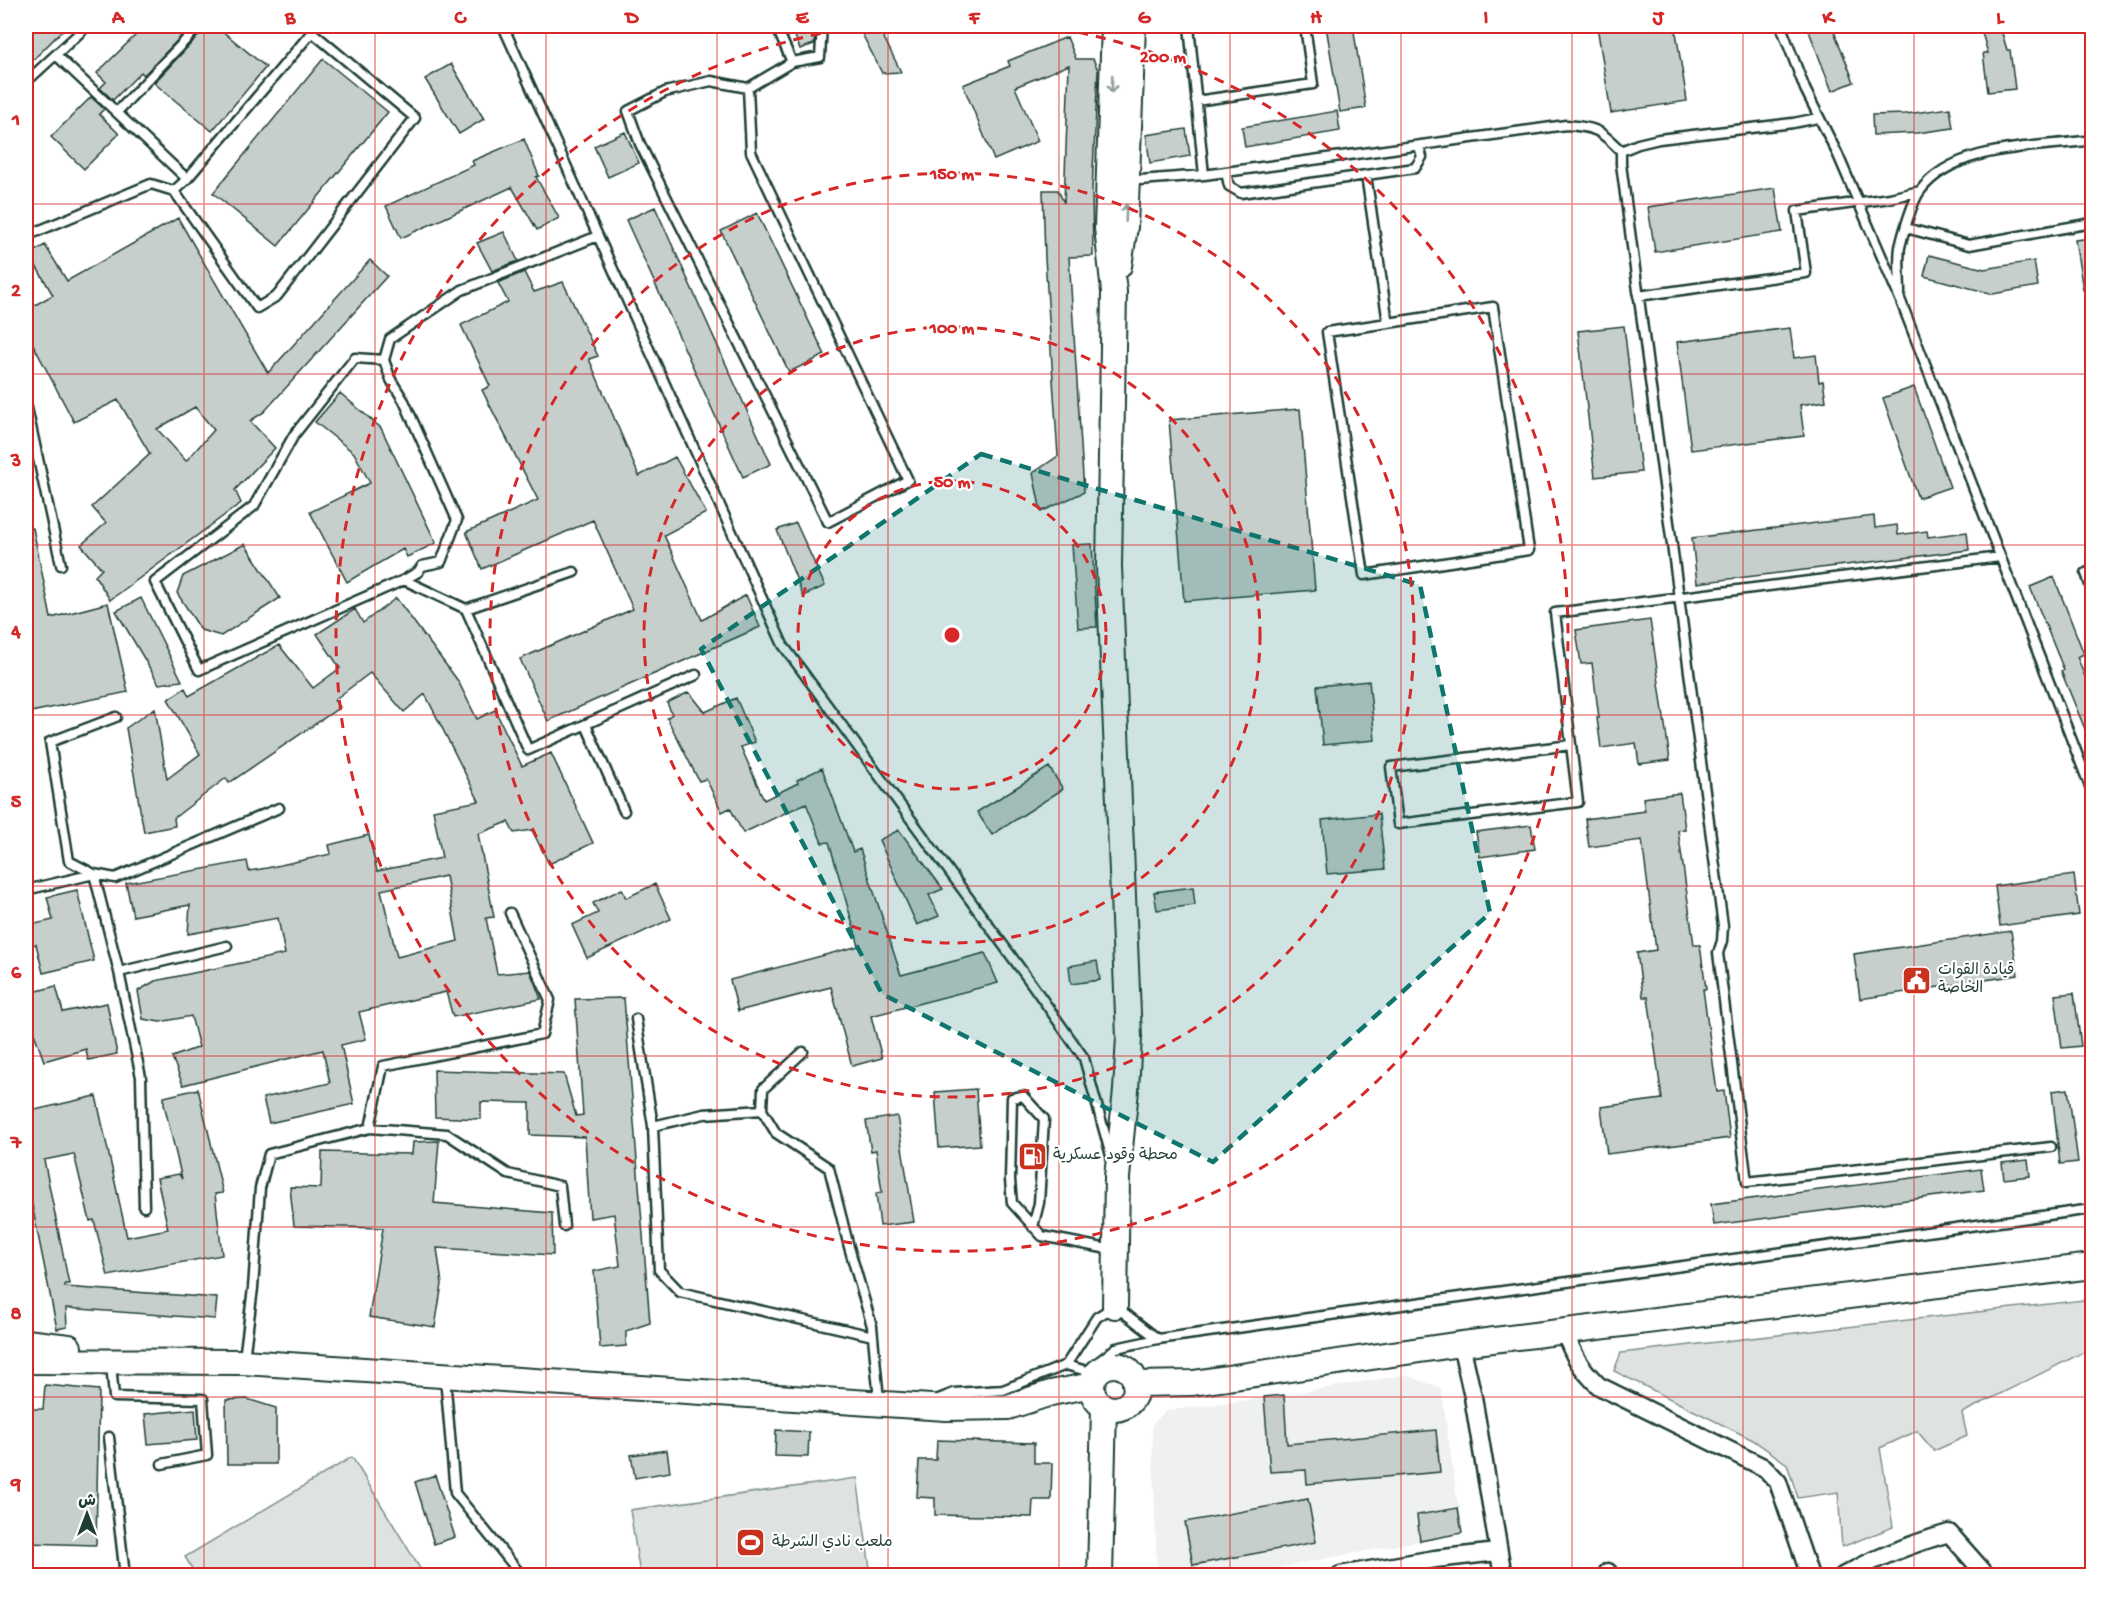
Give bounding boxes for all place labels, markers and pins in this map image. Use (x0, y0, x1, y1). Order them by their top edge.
centre of rings (942, 625, 962, 645)
place label: قيادة القوات الخاصة (1938, 962, 2014, 999)
public building icon: قيادة القوات الخاصة (1901, 964, 1933, 996)
fuel station icon: محطة وقود عسكرية (1016, 1140, 1048, 1172)
place label: محطة وقود عسكرية (1053, 1146, 1178, 1166)
sports icon: ملعب نادي الشرطة (735, 1527, 767, 1559)
place label: ملعب نادي الشرطة (772, 1533, 893, 1553)

